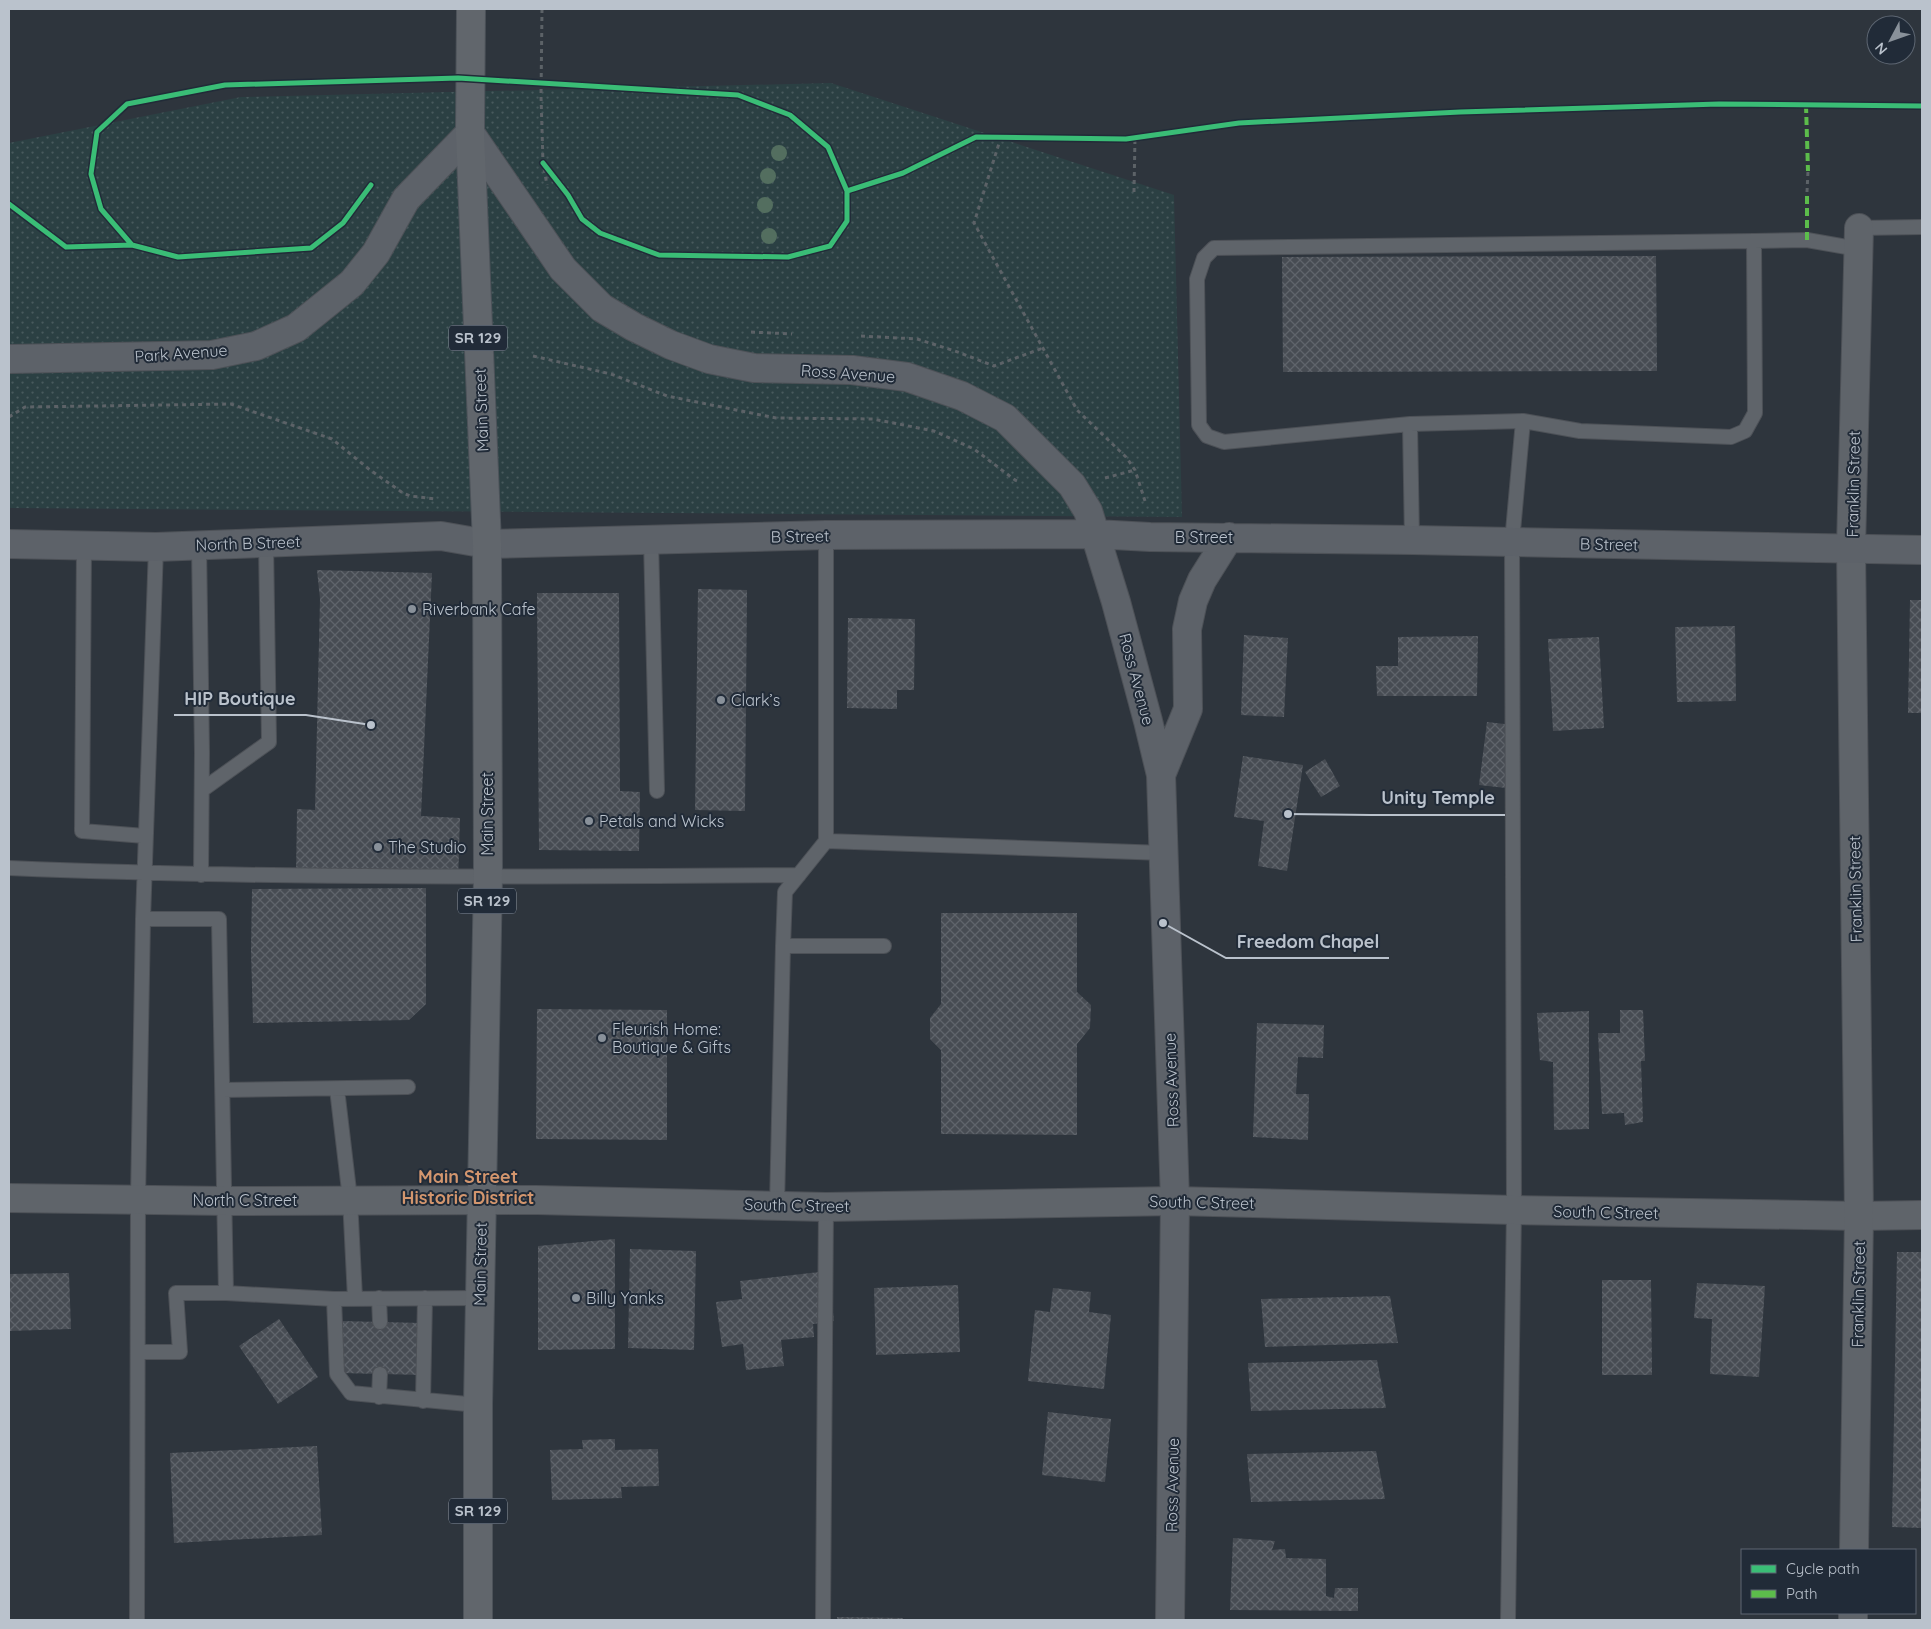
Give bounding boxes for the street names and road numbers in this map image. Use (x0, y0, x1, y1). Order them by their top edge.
road number: SR 129 (449, 326, 507, 350)
street label: Park Avenue (134, 340, 228, 366)
street label: Ross Avenue (800, 360, 896, 386)
street label: Main Street (470, 368, 492, 452)
street label: Franklin Street (1842, 430, 1864, 538)
street label: B Street (771, 525, 829, 547)
street label: B Street (1175, 527, 1233, 547)
street label: North B Street (195, 531, 301, 555)
street label: B Street (1580, 533, 1638, 555)
street label: Ross Avenue (1115, 631, 1159, 727)
street label: Main Street (477, 772, 497, 856)
street label: Franklin Street (1844, 835, 1866, 943)
road number: SR 129 (458, 888, 516, 914)
street label: Ross Avenue (1159, 1032, 1183, 1128)
street label: North C Street (193, 1190, 297, 1210)
street label: South C Street (1149, 1191, 1255, 1213)
street label: South C Street (744, 1194, 850, 1216)
street label: South C Street (1553, 1201, 1659, 1223)
street label: Main Street (469, 1222, 491, 1306)
street label: Franklin Street (1847, 1240, 1869, 1348)
street label: Ross Avenue (1161, 1438, 1183, 1532)
road number: SR 129 (449, 1498, 507, 1524)

